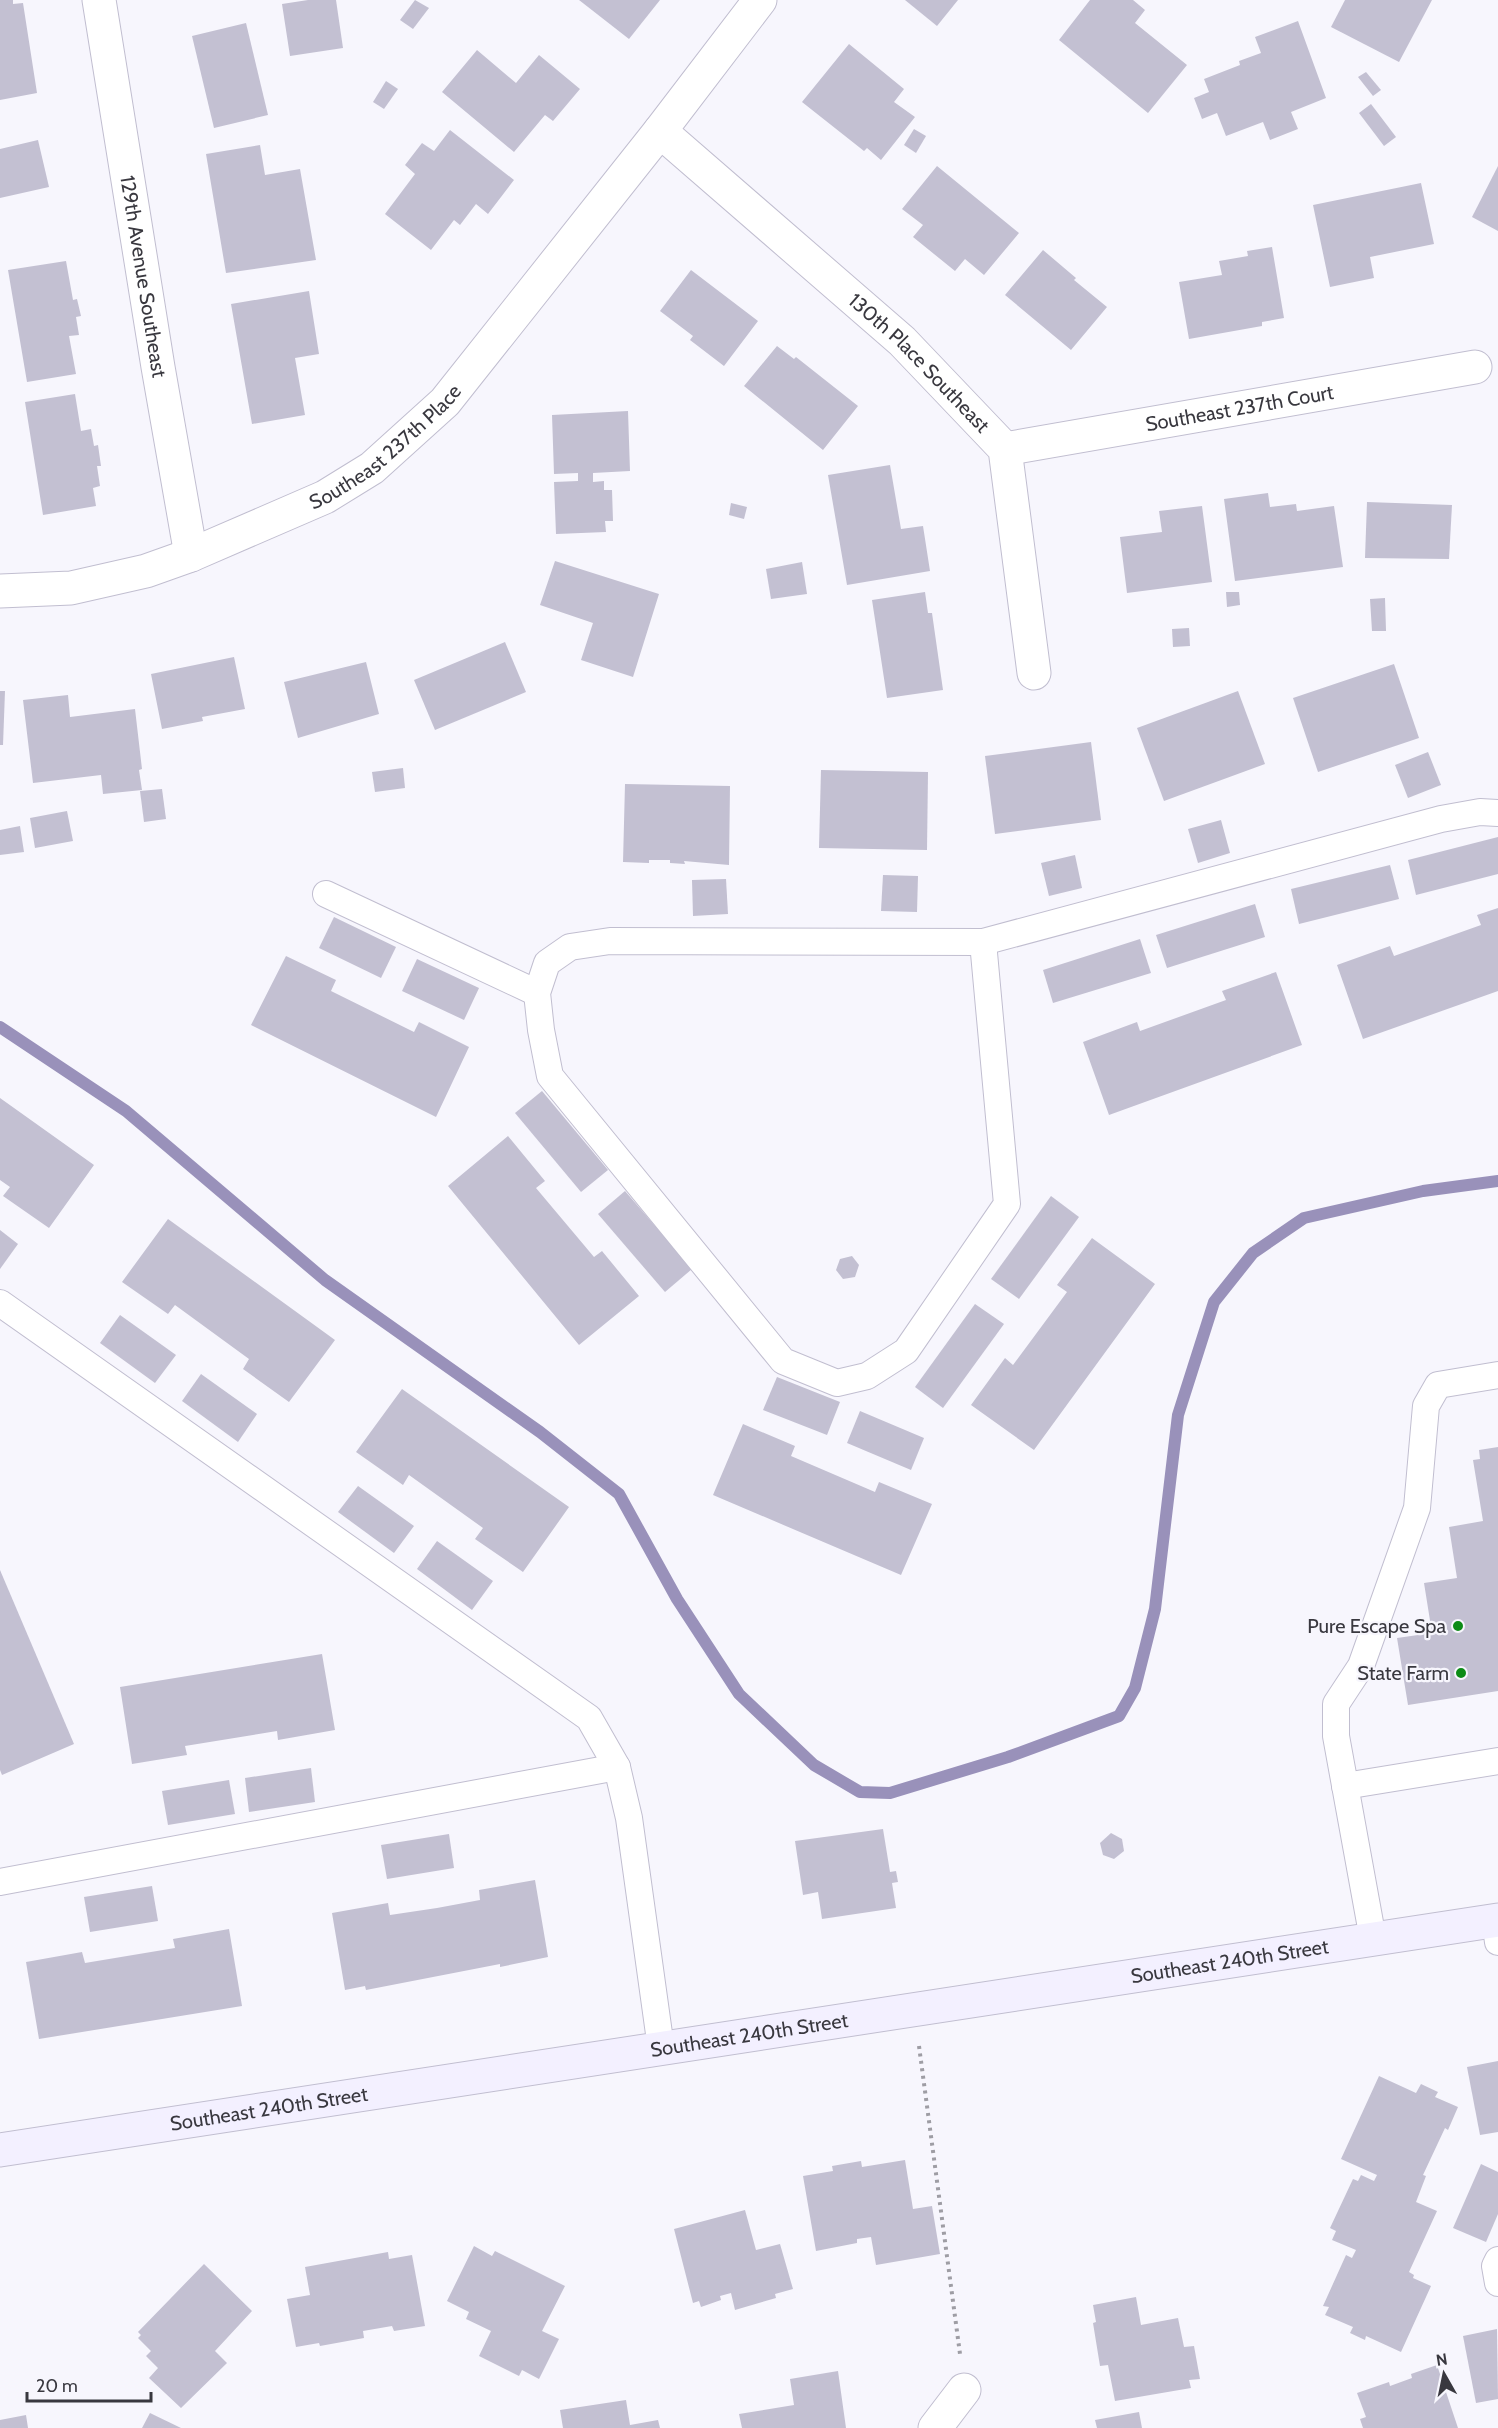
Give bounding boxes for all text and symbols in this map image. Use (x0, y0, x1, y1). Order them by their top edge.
street label: 129th Avenue Southeast (115, 174, 172, 380)
street label: 130th Place Southeast (844, 288, 995, 438)
street label: Southeast 237th Place (306, 380, 466, 514)
street label: Southeast 237th Court (1144, 380, 1335, 436)
place label: Pure Escape Spa (1307, 1614, 1446, 1638)
marker: Pure Escape Spa (1451, 1619, 1465, 1633)
place label: State Farm (1357, 1661, 1449, 1685)
marker: State Farm (1454, 1666, 1468, 1680)
street label: Southeast 240th Street (1129, 1934, 1330, 1988)
street label: Southeast 240th Street (649, 2008, 850, 2062)
street label: Southeast 240th Street (168, 2082, 370, 2136)
north arrow (1414, 2344, 1474, 2404)
text: N (1435, 2349, 1449, 2370)
scale bar (27, 2365, 152, 2403)
text: 20 m (36, 2375, 78, 2397)

